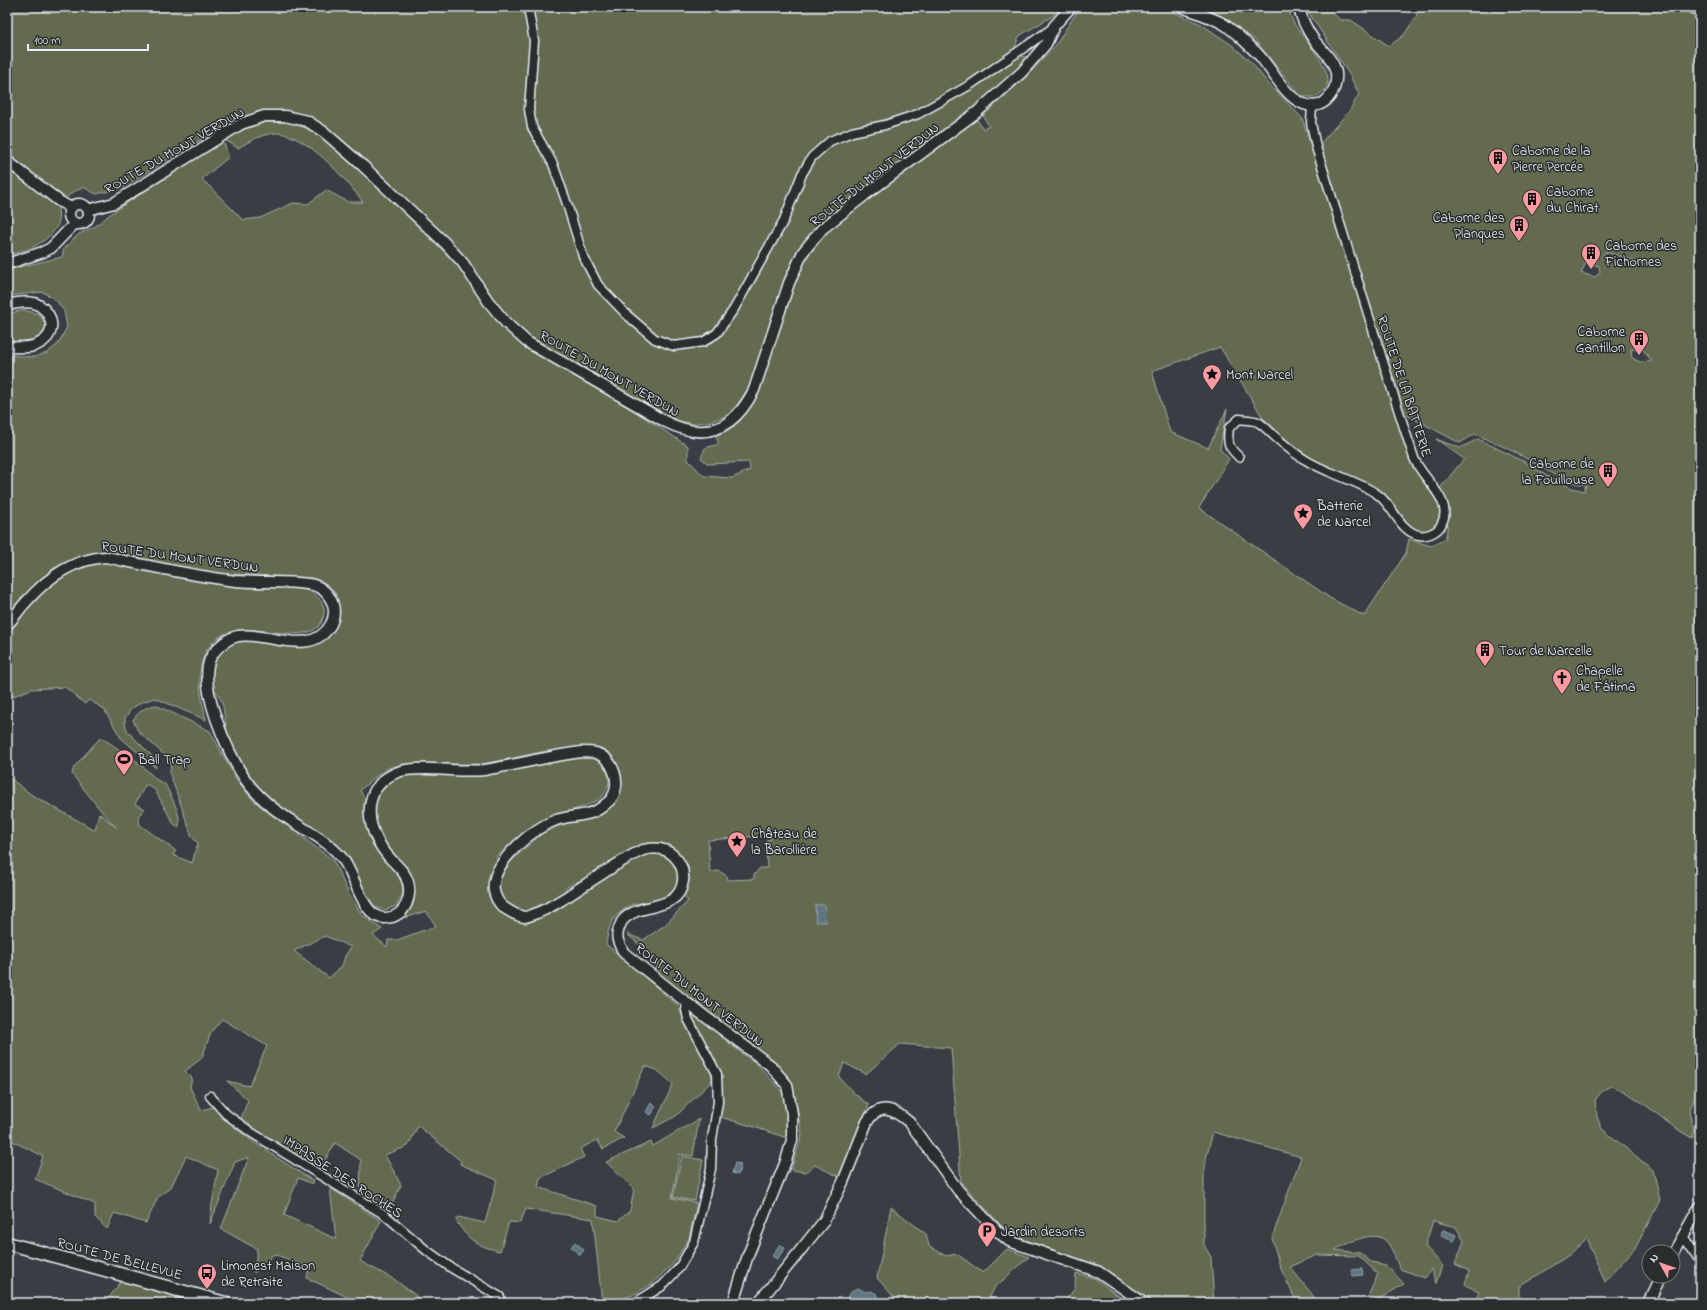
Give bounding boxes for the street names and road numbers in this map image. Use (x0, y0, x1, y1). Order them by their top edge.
street label: ROUTE DU MONT VERDUN (101, 103, 249, 200)
street label: ROUTE DU MONT VERDUN (806, 118, 944, 232)
street label: ROUTE DE LA BATTERIE (1371, 313, 1436, 460)
street label: ROUTE DU MONT VERDUN (535, 326, 683, 423)
street label: ROUTE DU MONT VERDUN (100, 536, 260, 579)
street label: ROUTE DU MONT VERDUN (630, 938, 768, 1052)
street label: IMPASSE DES ROCHES (278, 1131, 406, 1224)
street label: ROUTE DE BELLEVUE (55, 1233, 185, 1286)

